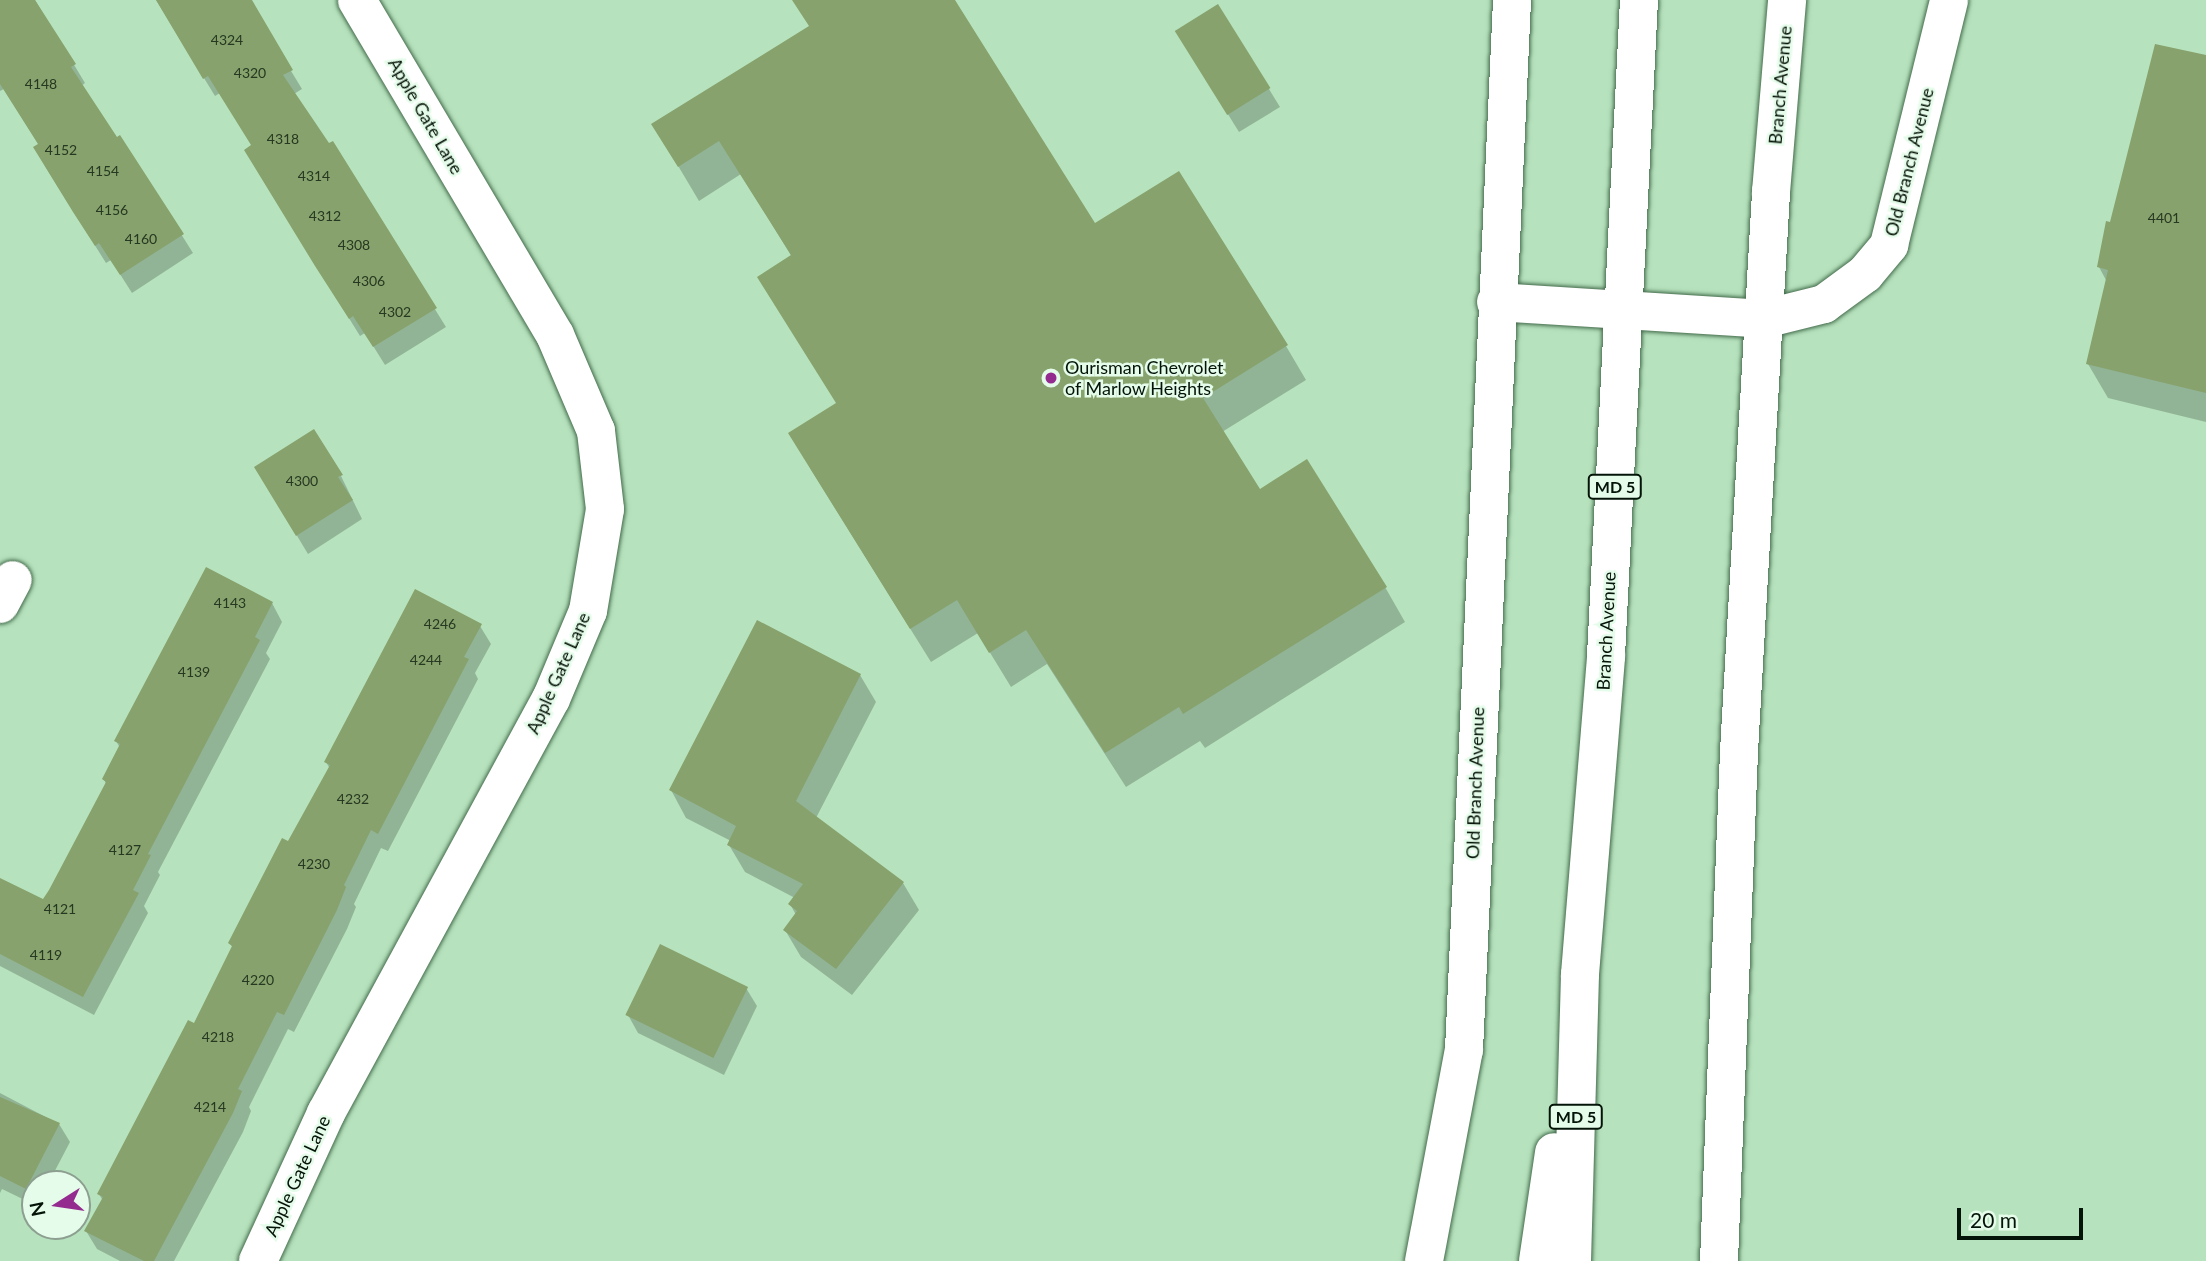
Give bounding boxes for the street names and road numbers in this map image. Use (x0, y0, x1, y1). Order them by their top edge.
street label: Branch Avenue (1764, 24, 1796, 146)
street label: Apple Gate Lane (384, 54, 468, 178)
street label: Old Branch Avenue (1880, 85, 1938, 239)
road number: MD 5 (1587, 474, 1643, 500)
street label: Branch Avenue (1592, 571, 1620, 691)
street label: Apple Gate Lane (522, 609, 594, 737)
street label: Old Branch Avenue (1462, 706, 1488, 860)
road number: MD 5 (1548, 1105, 1604, 1130)
street label: Apple Gate Lane (260, 1112, 334, 1240)

